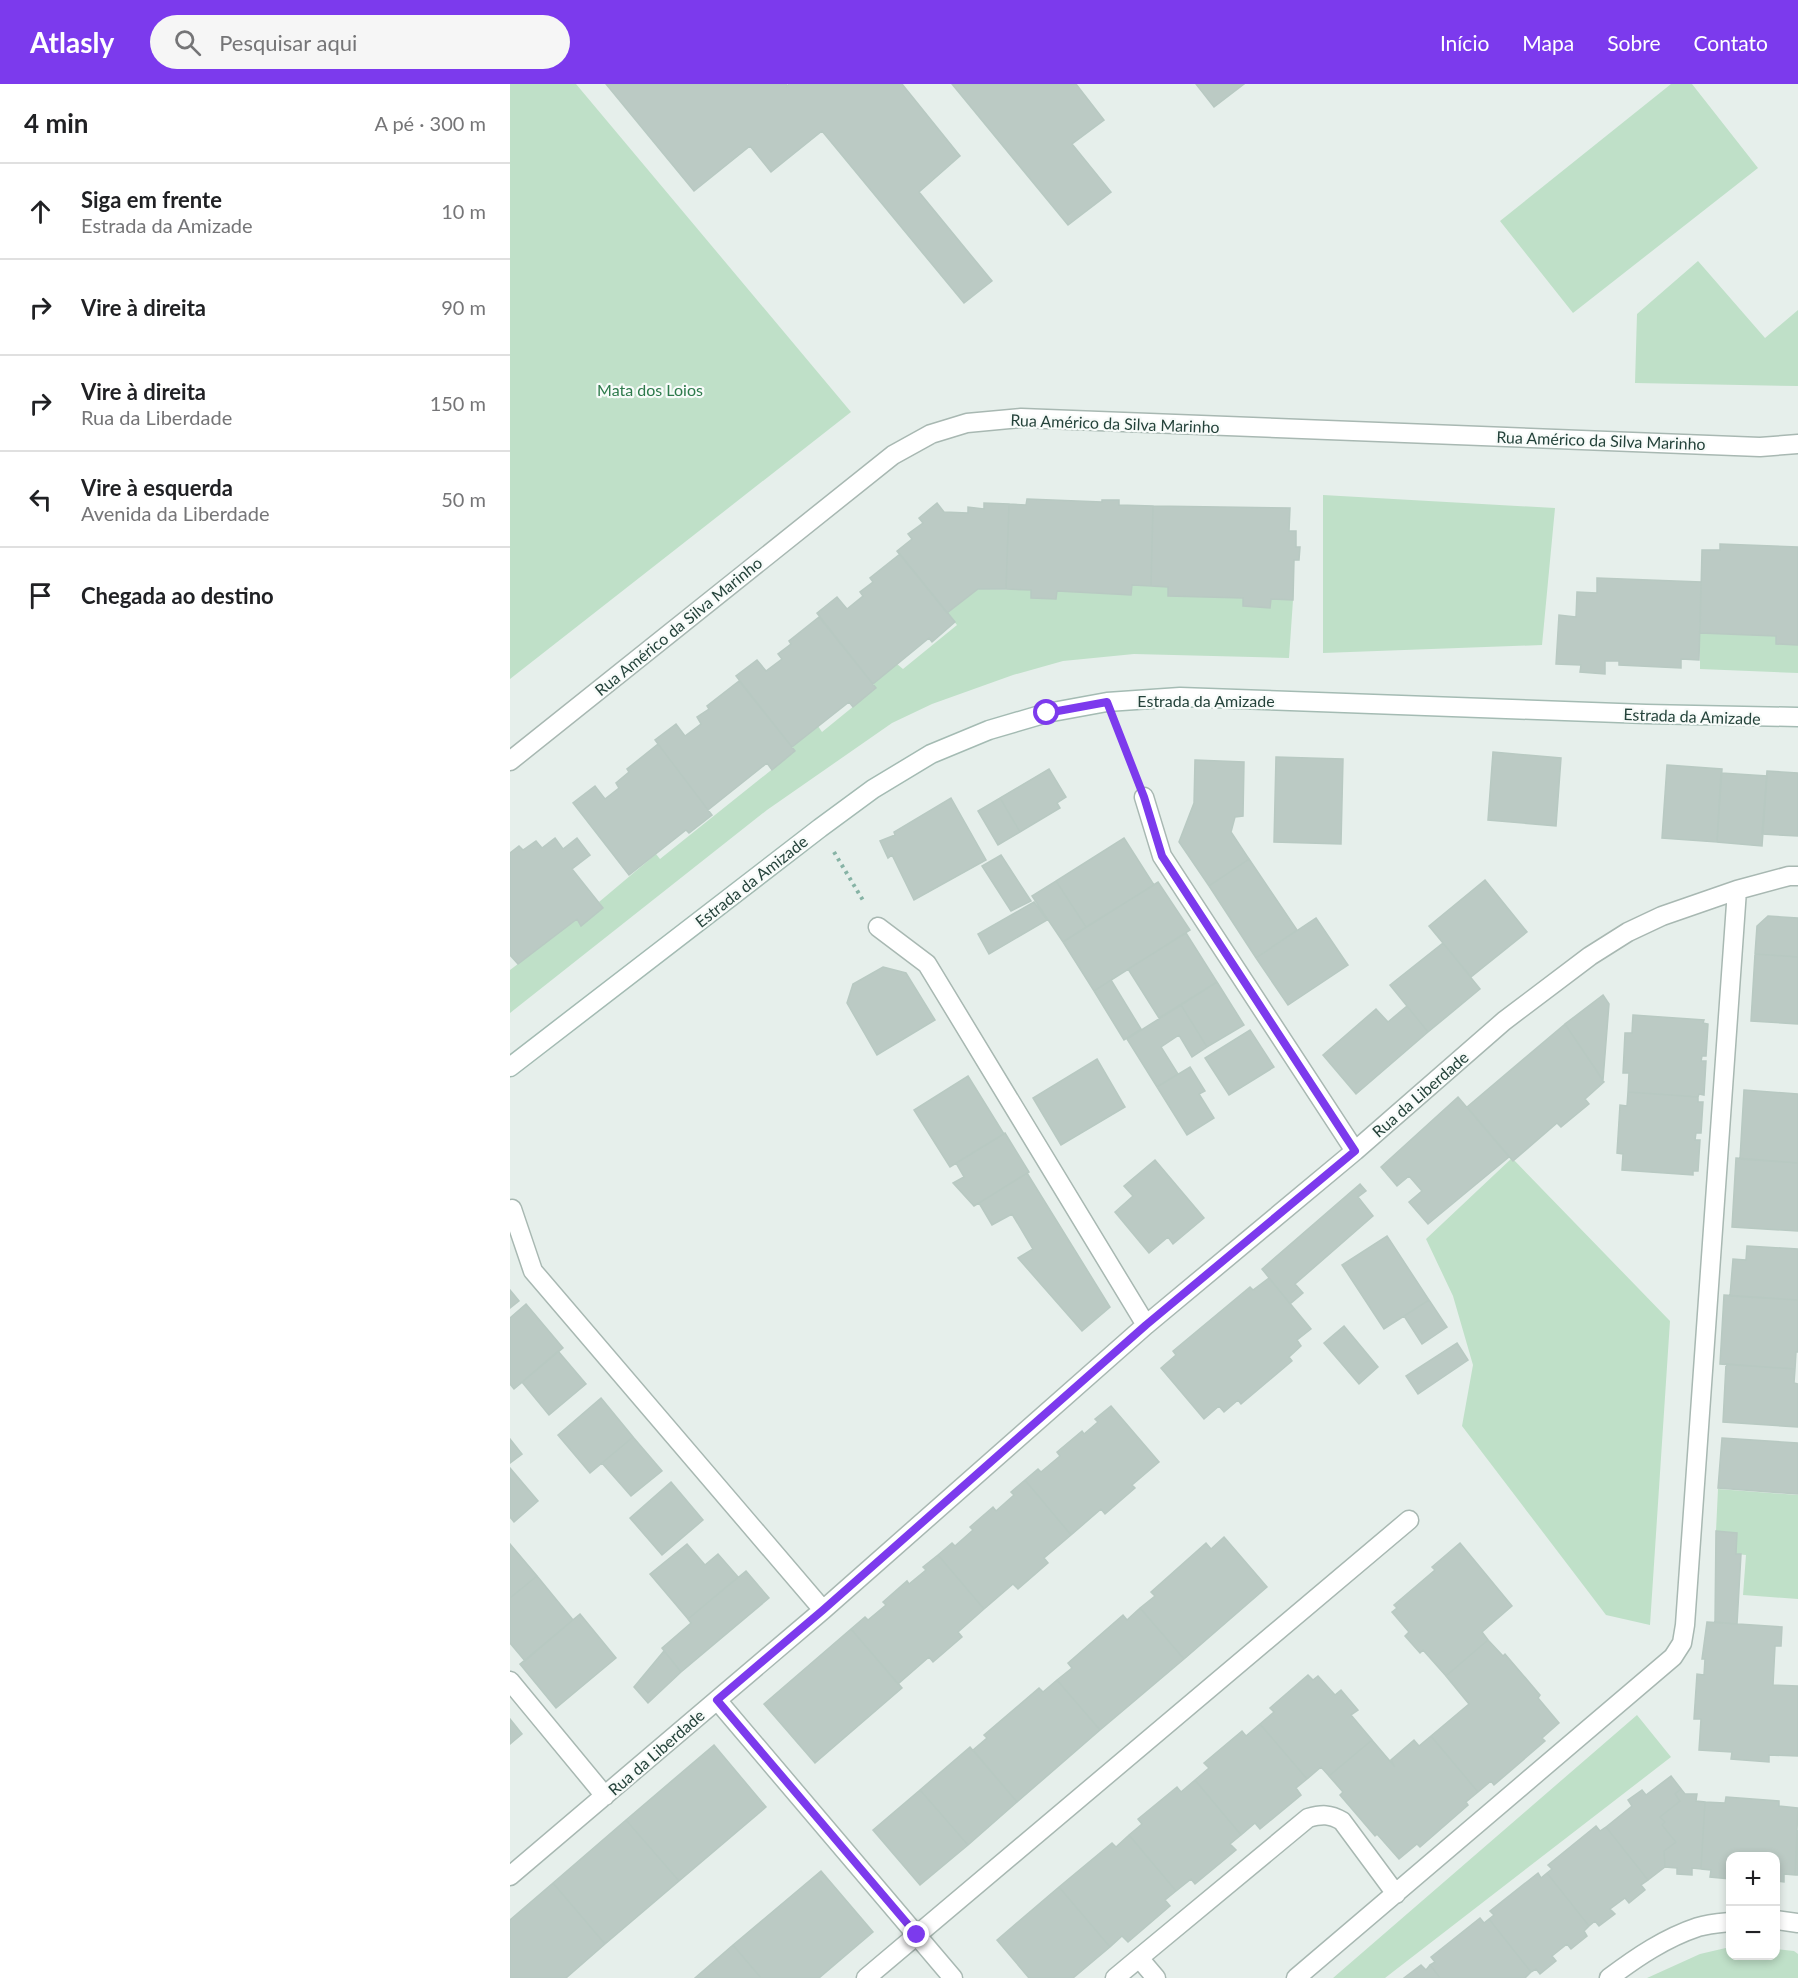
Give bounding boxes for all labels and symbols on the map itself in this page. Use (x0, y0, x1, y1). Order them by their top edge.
park label: Mata dos Loios (597, 380, 703, 399)
street label: Rua Américo da Silva Marinho (1010, 410, 1220, 436)
street label: Rua Américo da Silva Marinho (1496, 427, 1706, 453)
street label: Rua Américo da Silva Marinho (591, 553, 765, 699)
street label: Estrada da Amizade (1137, 691, 1275, 710)
route start (1033, 699, 1059, 725)
street label: Estrada da Amizade (1623, 704, 1761, 728)
street label: Estrada da Amizade (691, 831, 811, 931)
street label: Rua da Liberdade (1368, 1047, 1472, 1141)
street label: Rua da Liberdade (604, 1705, 708, 1799)
route end (903, 1921, 929, 1947)

